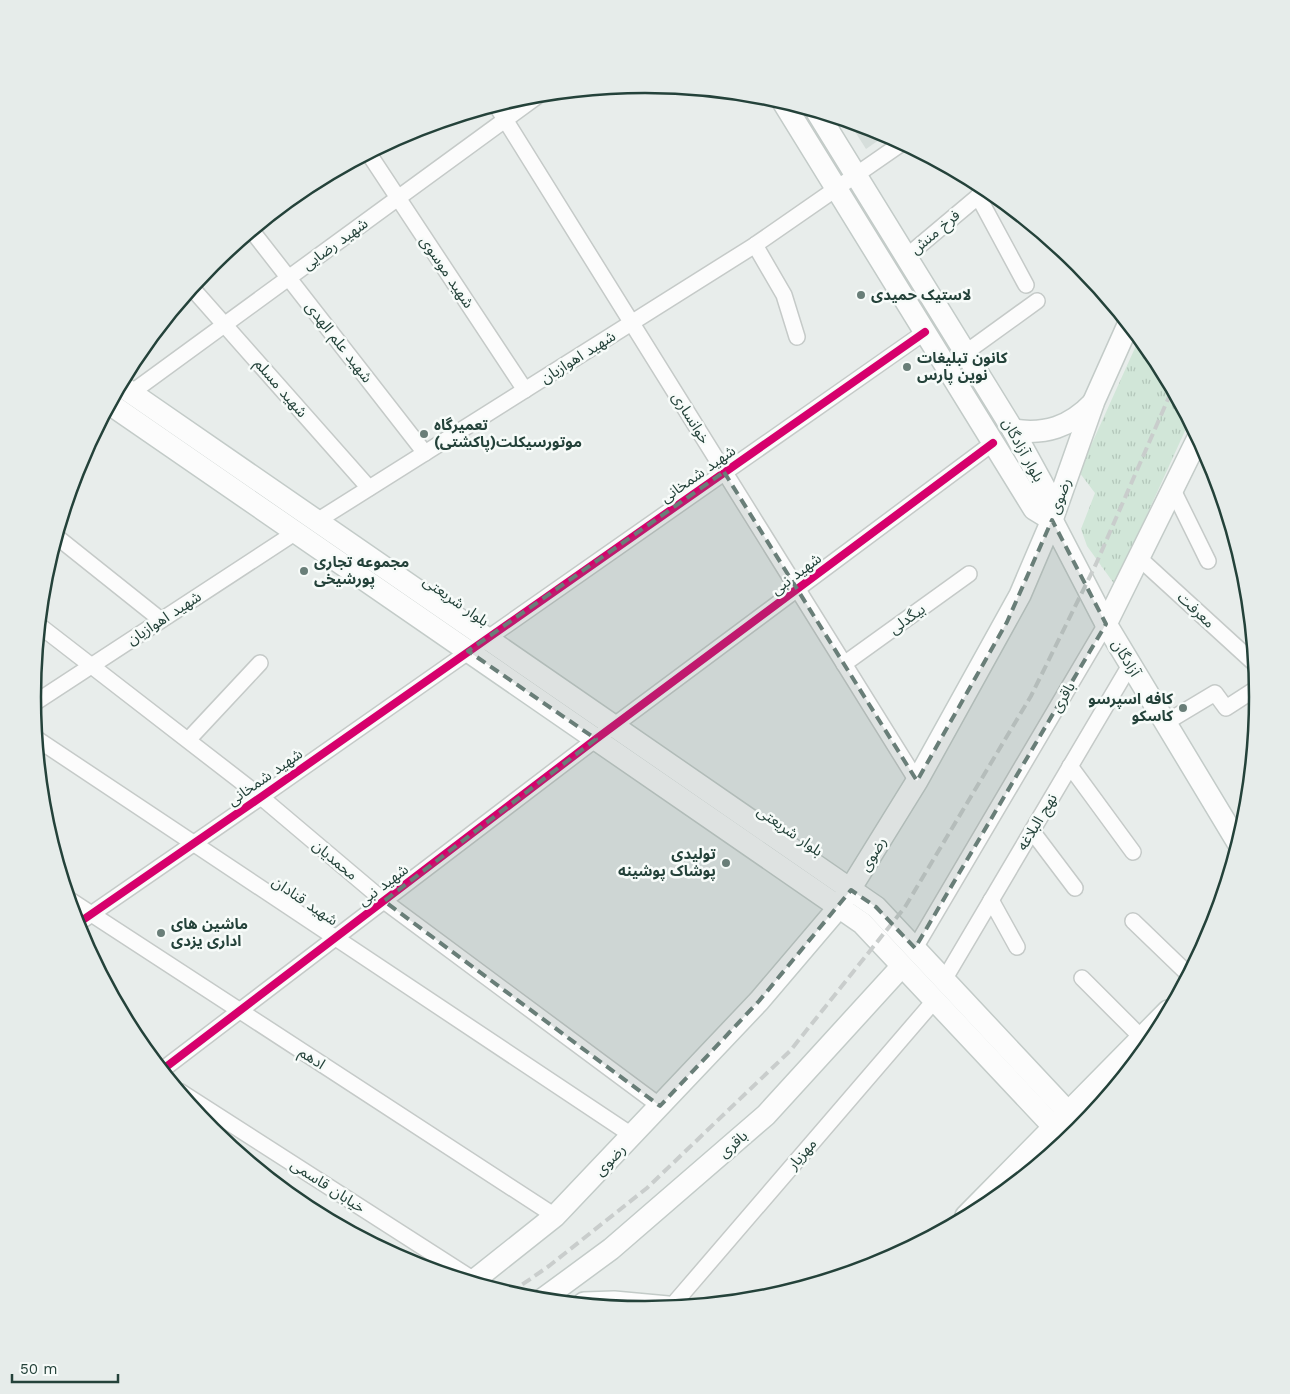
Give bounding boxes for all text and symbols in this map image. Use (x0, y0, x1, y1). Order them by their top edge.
street label: فرخ منش (906, 206, 966, 260)
street label: شهید رضایی (299, 214, 371, 274)
street label: شهید موسوی (416, 232, 478, 312)
place label: لاستیک حمیدی (871, 286, 972, 304)
marker: لاستیک حمیدی (855, 289, 867, 301)
street label: شهید علم الهدی (300, 298, 376, 388)
street label: شهید اهوازیان (537, 327, 619, 387)
place label: کانون تبلیغات نوین پارس (917, 349, 1008, 385)
street label: شهید مسلم (249, 355, 311, 422)
marker: کانون تبلیغات نوین پارس (901, 361, 913, 373)
street label: خوانساری (668, 389, 714, 447)
street label: بلوار آزادگان (998, 415, 1048, 485)
place label: تعمیرگاه موتورسیکلت(پاکشتی) (434, 416, 582, 452)
marker: تعمیرگاه موتورسیکلت(پاکشتی) (418, 428, 430, 440)
street label: شهید شمخانی (657, 441, 739, 506)
street label: رضوی (1045, 475, 1075, 517)
street label: شهید نبی (767, 549, 825, 599)
place label: مجموعه تجاری پورشیخی (314, 553, 409, 589)
marker: مجموعه تجاری پورشیخی (298, 565, 310, 577)
street label: بلوار شریعتی (420, 572, 492, 630)
street label: شهید اهوازیان (123, 587, 205, 649)
street label: معرفت (1174, 588, 1218, 632)
street label: بیگدلی (885, 600, 929, 638)
street label: آزادگان (1108, 636, 1144, 680)
street label: باقری (1047, 678, 1079, 716)
place label: کافه اسپرسو کاسکو (1088, 690, 1173, 725)
marker: کافه اسپرسو کاسکو (1177, 702, 1189, 714)
street label: شهید شمخانی (224, 744, 306, 809)
street label: نهج البلاغه (1013, 790, 1063, 855)
street label: بلوار شریعتی (754, 802, 826, 860)
street label: رضوی (856, 833, 890, 875)
street label: محمدیان (309, 836, 361, 884)
place label: تولیدی پوشاک پوشینه (618, 845, 717, 881)
marker: تولیدی پوشاک پوشینه (720, 857, 732, 869)
street label: شهید نبی (354, 860, 412, 910)
street label: شهید قنادان (269, 872, 341, 930)
place label: ماشین های اداری یزدی (171, 915, 248, 950)
marker: ماشین های اداری یزدی (155, 927, 167, 939)
street label: ادهم (294, 1043, 329, 1075)
street label: باقری (715, 1127, 751, 1161)
street label: مهزیار (783, 1135, 820, 1174)
street label: رضوی (591, 1140, 629, 1180)
street label: خیابان قاسمی (287, 1155, 369, 1217)
scale bar (12, 1352, 119, 1384)
text: 50 m (20, 1360, 57, 1378)

